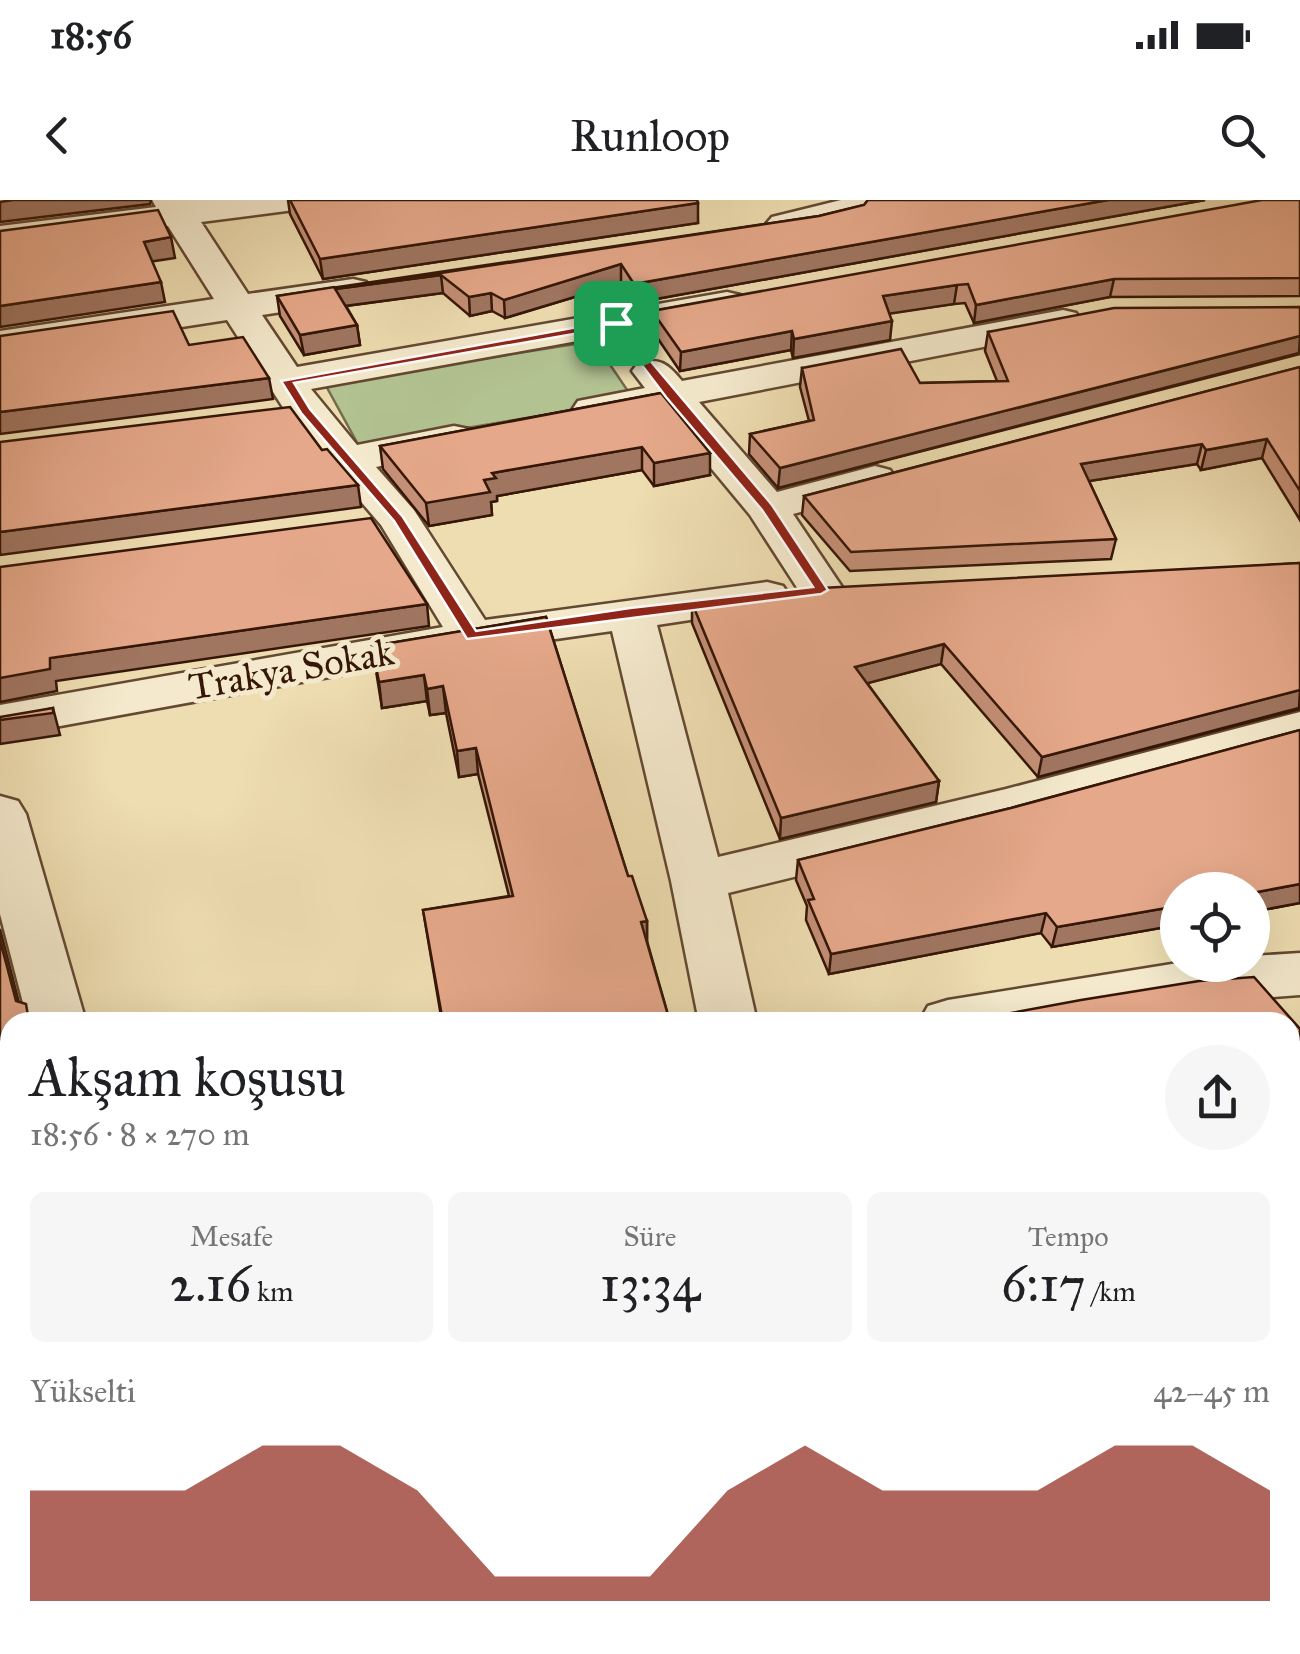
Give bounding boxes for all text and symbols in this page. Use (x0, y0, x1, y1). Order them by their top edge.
text: 18:56 (50, 12, 132, 58)
icon: back (30, 108, 85, 163)
text: Runloop (570, 108, 730, 163)
icon: search (1215, 108, 1270, 163)
pin (574, 281, 659, 366)
icon: arrive (589, 296, 644, 351)
street label: Trakya Sokak (185, 628, 397, 710)
map controls (1160, 872, 1270, 982)
button: locate (1160, 872, 1270, 982)
text: Akşam koşusu (30, 1044, 346, 1111)
button: share (1165, 1045, 1270, 1150)
text: 18:56 · 8 × 270 m (30, 1115, 250, 1154)
text: Mesafe (190, 1219, 273, 1254)
text: Süre (623, 1219, 676, 1254)
text: Tempo (1028, 1219, 1109, 1254)
text: 2.16 (170, 1254, 251, 1315)
text: 13:34 (600, 1254, 700, 1315)
text: 6:17 (1001, 1254, 1086, 1315)
text: km (251, 1274, 294, 1309)
text: /km (1086, 1274, 1136, 1309)
text: Yükselti (30, 1372, 136, 1411)
text: 42–45 m (1153, 1372, 1270, 1411)

